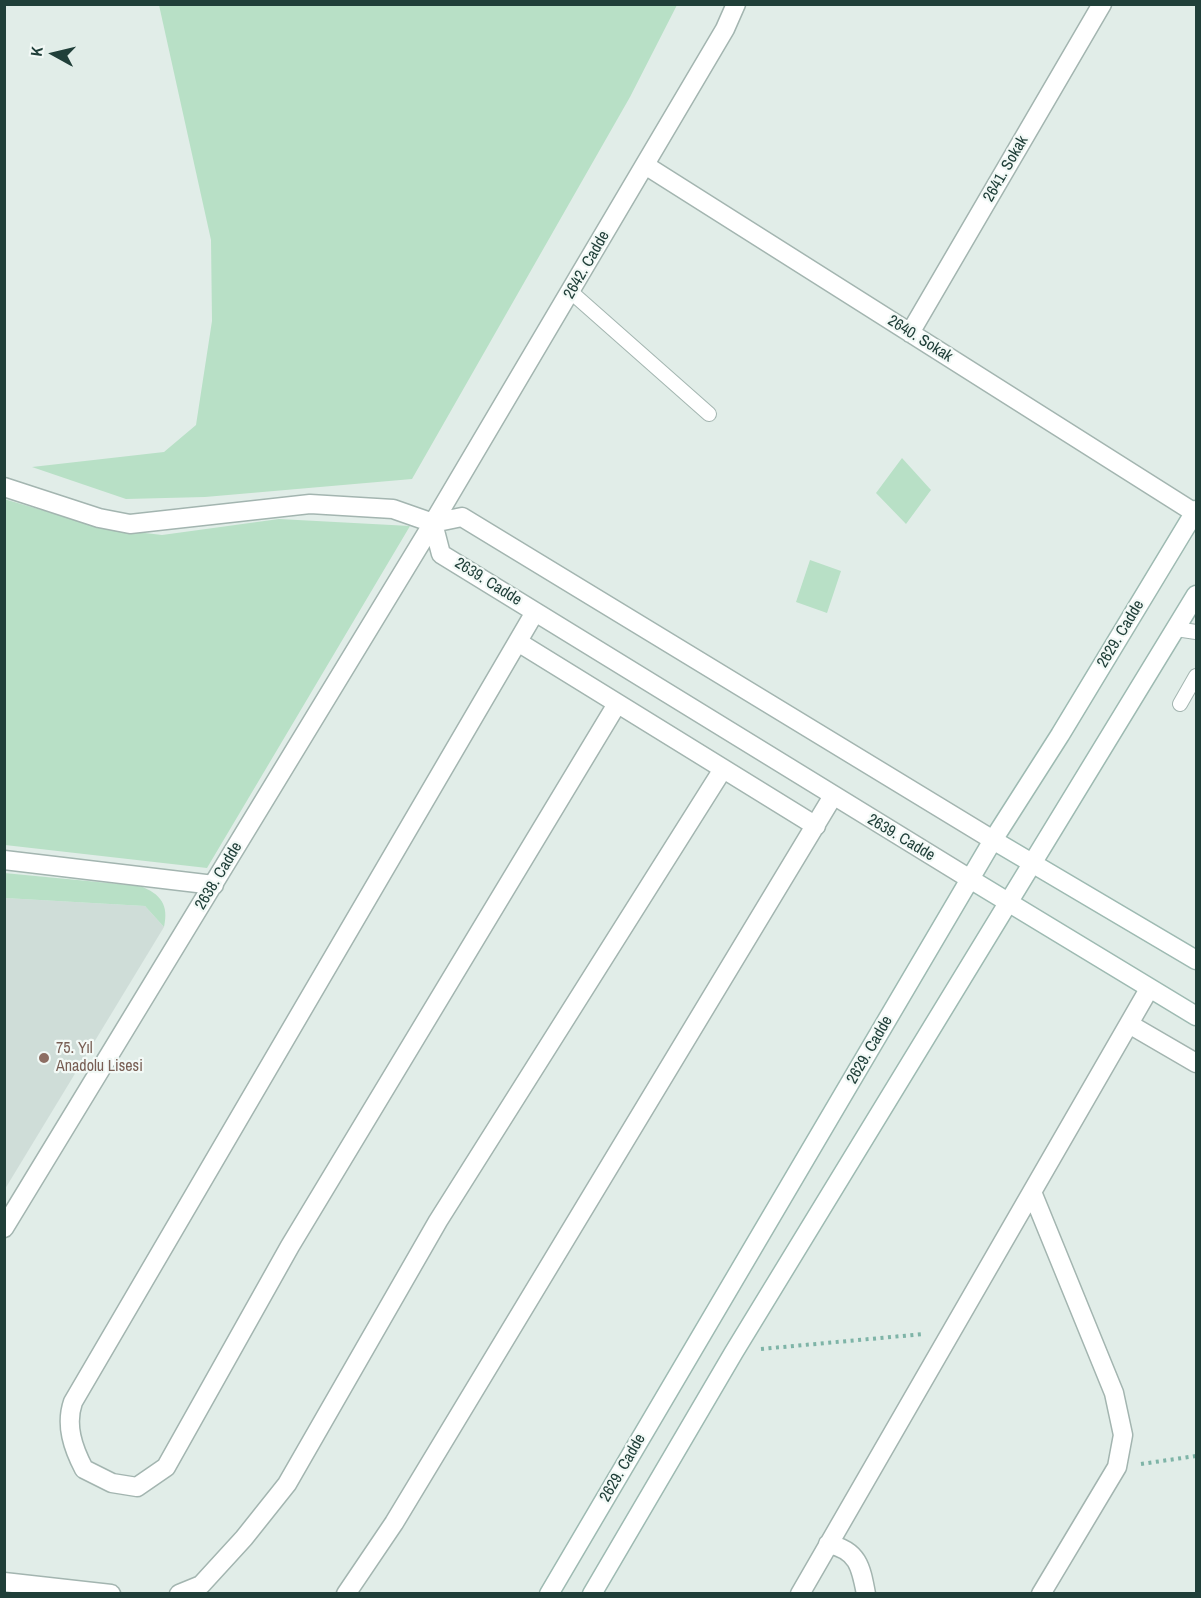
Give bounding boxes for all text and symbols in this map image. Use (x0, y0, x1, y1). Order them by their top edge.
north arrow (24, 24, 84, 84)
text: K (25, 45, 48, 58)
street label: 2641. Sokak (979, 133, 1033, 205)
street label: 2642. Cadde (560, 228, 614, 302)
street label: 2640. Sokak (884, 312, 956, 366)
street label: 2639. Cadde (451, 554, 525, 610)
street label: 2629. Cadde (1093, 597, 1149, 671)
street label: 2639. Cadde (864, 810, 938, 866)
street label: 2638. Cadde (191, 839, 247, 913)
street label: 2629. Cadde (843, 1013, 897, 1087)
place label: 75. Yıl Anadolu Lisesi (56, 1039, 143, 1077)
marker: 75. Yıl Anadolu Lisesi (37, 1051, 51, 1065)
street label: 2629. Cadde (596, 1431, 650, 1505)

